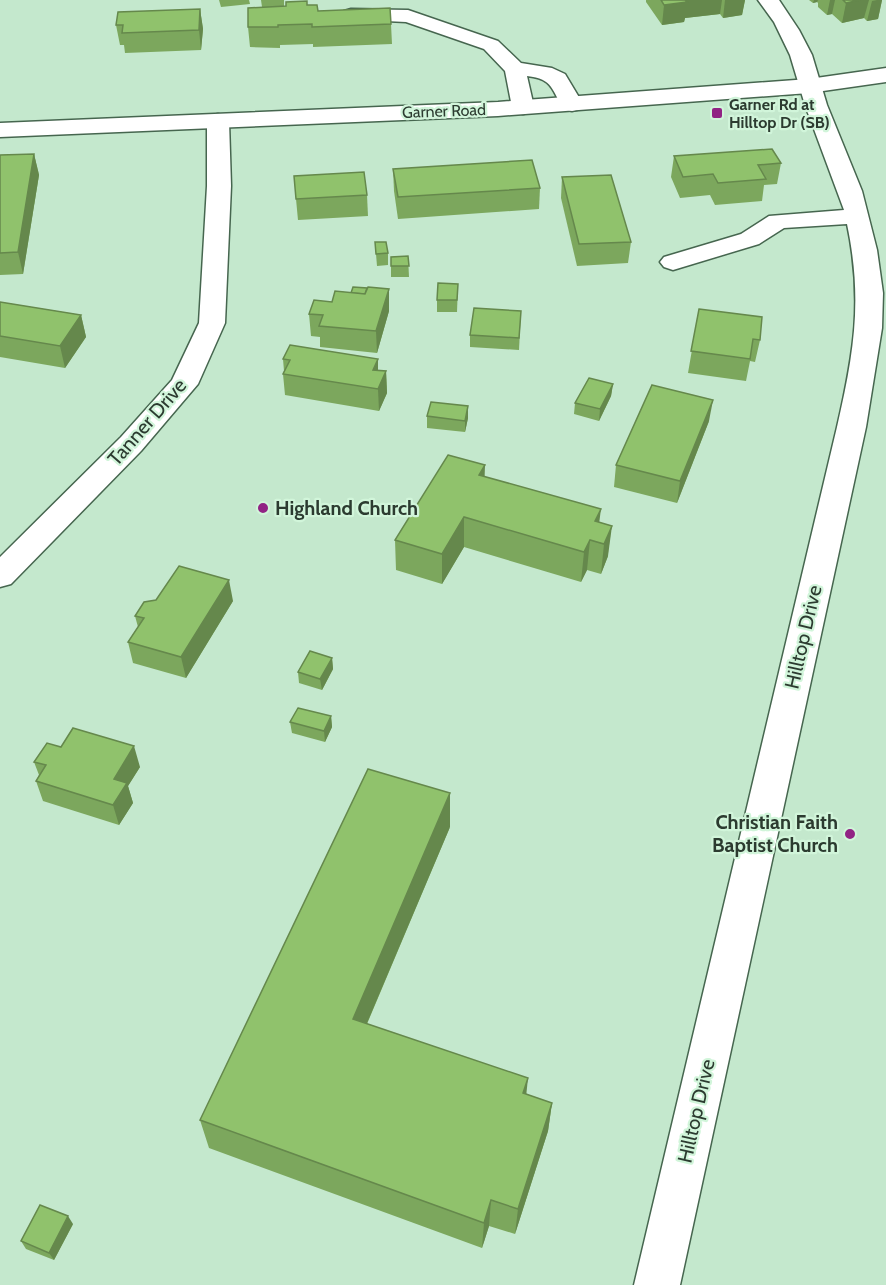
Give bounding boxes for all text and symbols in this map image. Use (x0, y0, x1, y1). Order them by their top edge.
place label: Garner Rd at Hilltop Dr (SB) (729, 95, 830, 132)
street label: Garner Road (402, 100, 486, 122)
marker: Garner Rd at Hilltop Dr (SB) (710, 106, 724, 120)
street label: Tanner Drive (103, 374, 191, 470)
place label: Highland Church (275, 496, 418, 520)
marker: Highland Church (256, 501, 270, 515)
street label: Hilltop Drive (779, 583, 827, 691)
place label: Christian Faith Baptist Church (712, 810, 838, 857)
marker: Christian Faith Baptist Church (843, 827, 857, 841)
street label: Hilltop Drive (672, 1057, 720, 1165)

